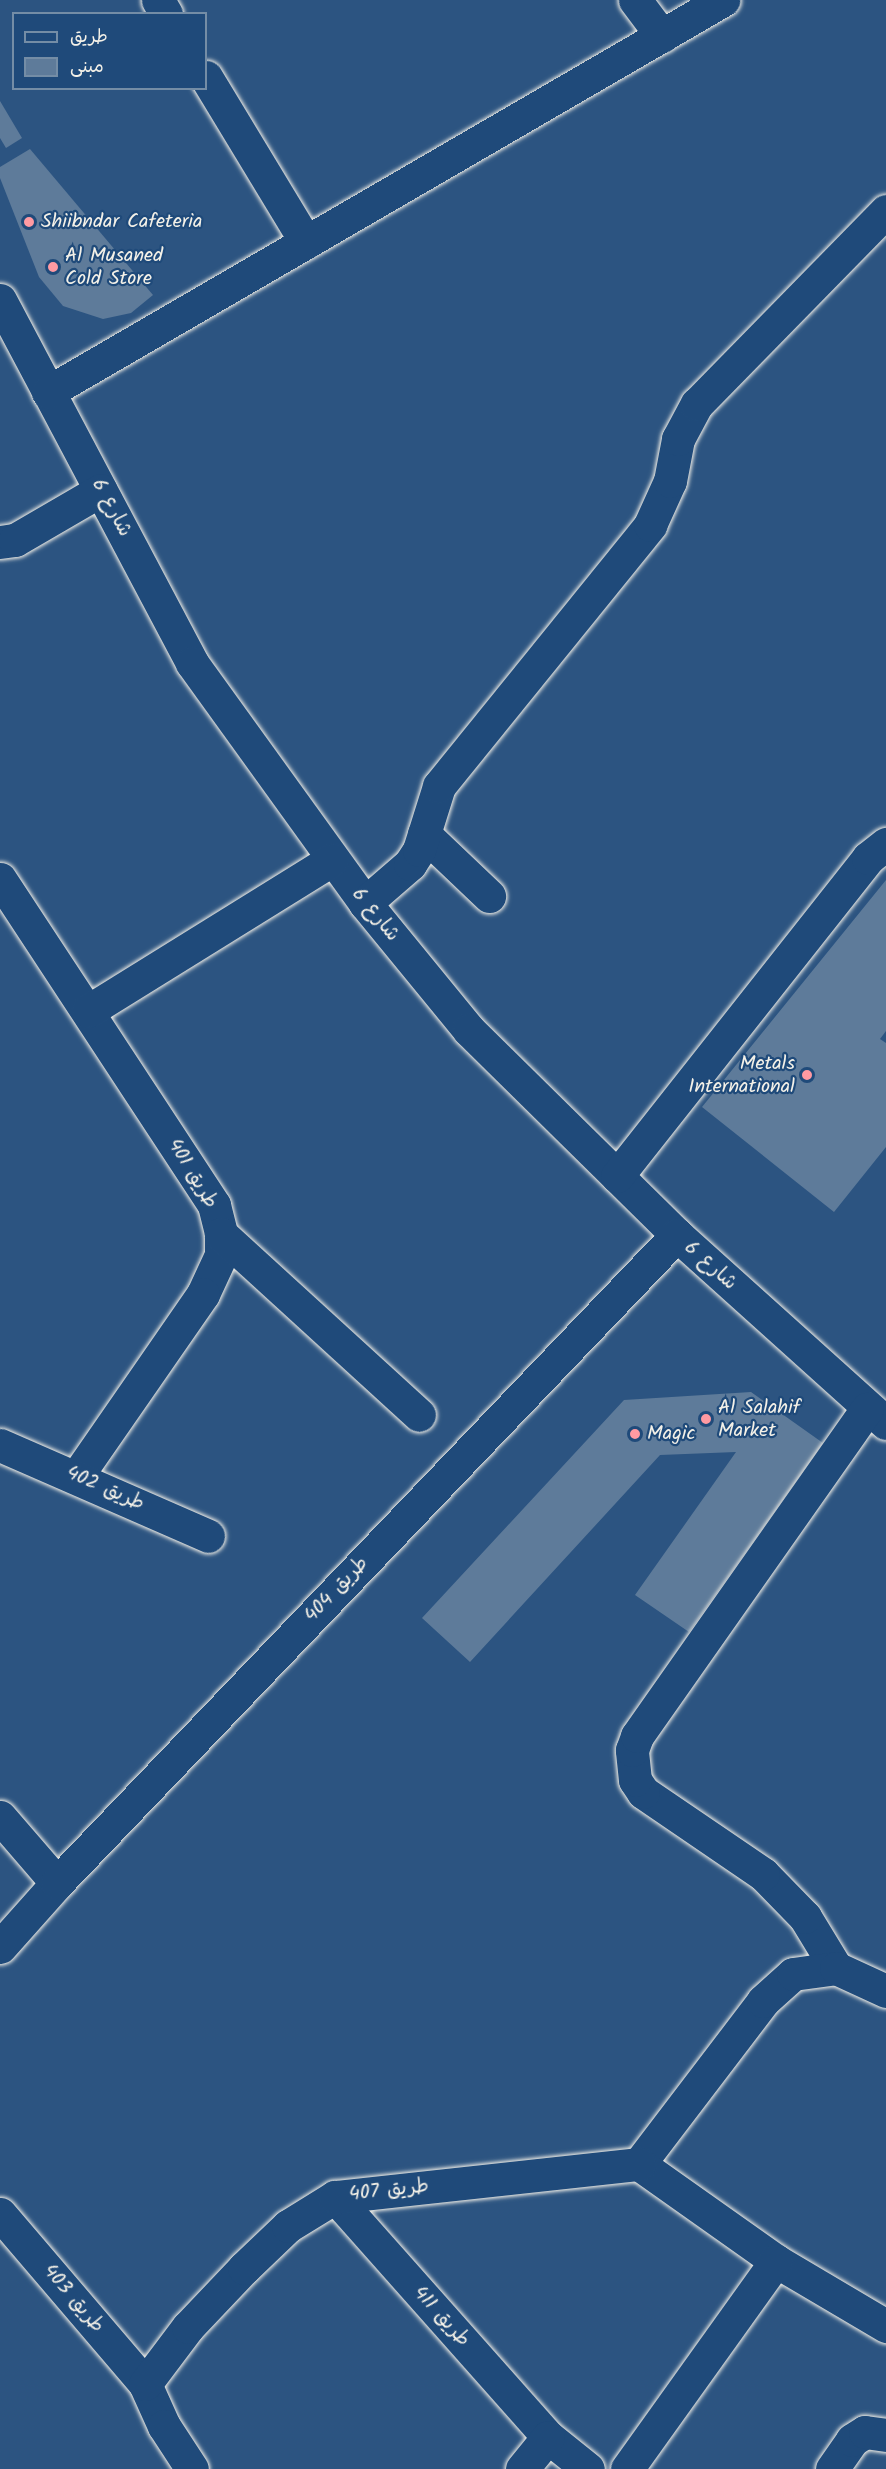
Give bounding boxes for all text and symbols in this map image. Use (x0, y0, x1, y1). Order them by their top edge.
legend (12, 12, 207, 90)
text: طريق (70, 23, 108, 52)
text: مبنى (70, 53, 104, 82)
place label: Shiibndar Cafeteria (41, 210, 202, 234)
marker: Shiibndar Cafeteria (22, 215, 36, 229)
place label: Al Musaned Cold Store (65, 244, 163, 291)
marker: Al Musaned Cold Store (46, 260, 60, 274)
street label: شارع 6 (86, 475, 136, 541)
street label: شارع 6 (346, 883, 404, 947)
place label: Metals International (688, 1052, 795, 1099)
marker: Metals International (800, 1068, 814, 1082)
street label: طريق 401 (162, 1135, 222, 1213)
street label: شارع 6 (679, 1236, 741, 1296)
place label: Al Salahif Market (718, 1396, 800, 1443)
marker: Al Salahif Market (699, 1412, 713, 1426)
place label: Magic (647, 1422, 695, 1446)
marker: Magic (628, 1427, 642, 1441)
street label: طريق 402 (62, 1461, 148, 1517)
street label: طريق 404 (300, 1552, 374, 1628)
street label: طريق 407 (348, 2175, 430, 2207)
street label: طريق 403 (37, 2260, 109, 2338)
street label: طريق 411 (407, 2282, 475, 2352)

